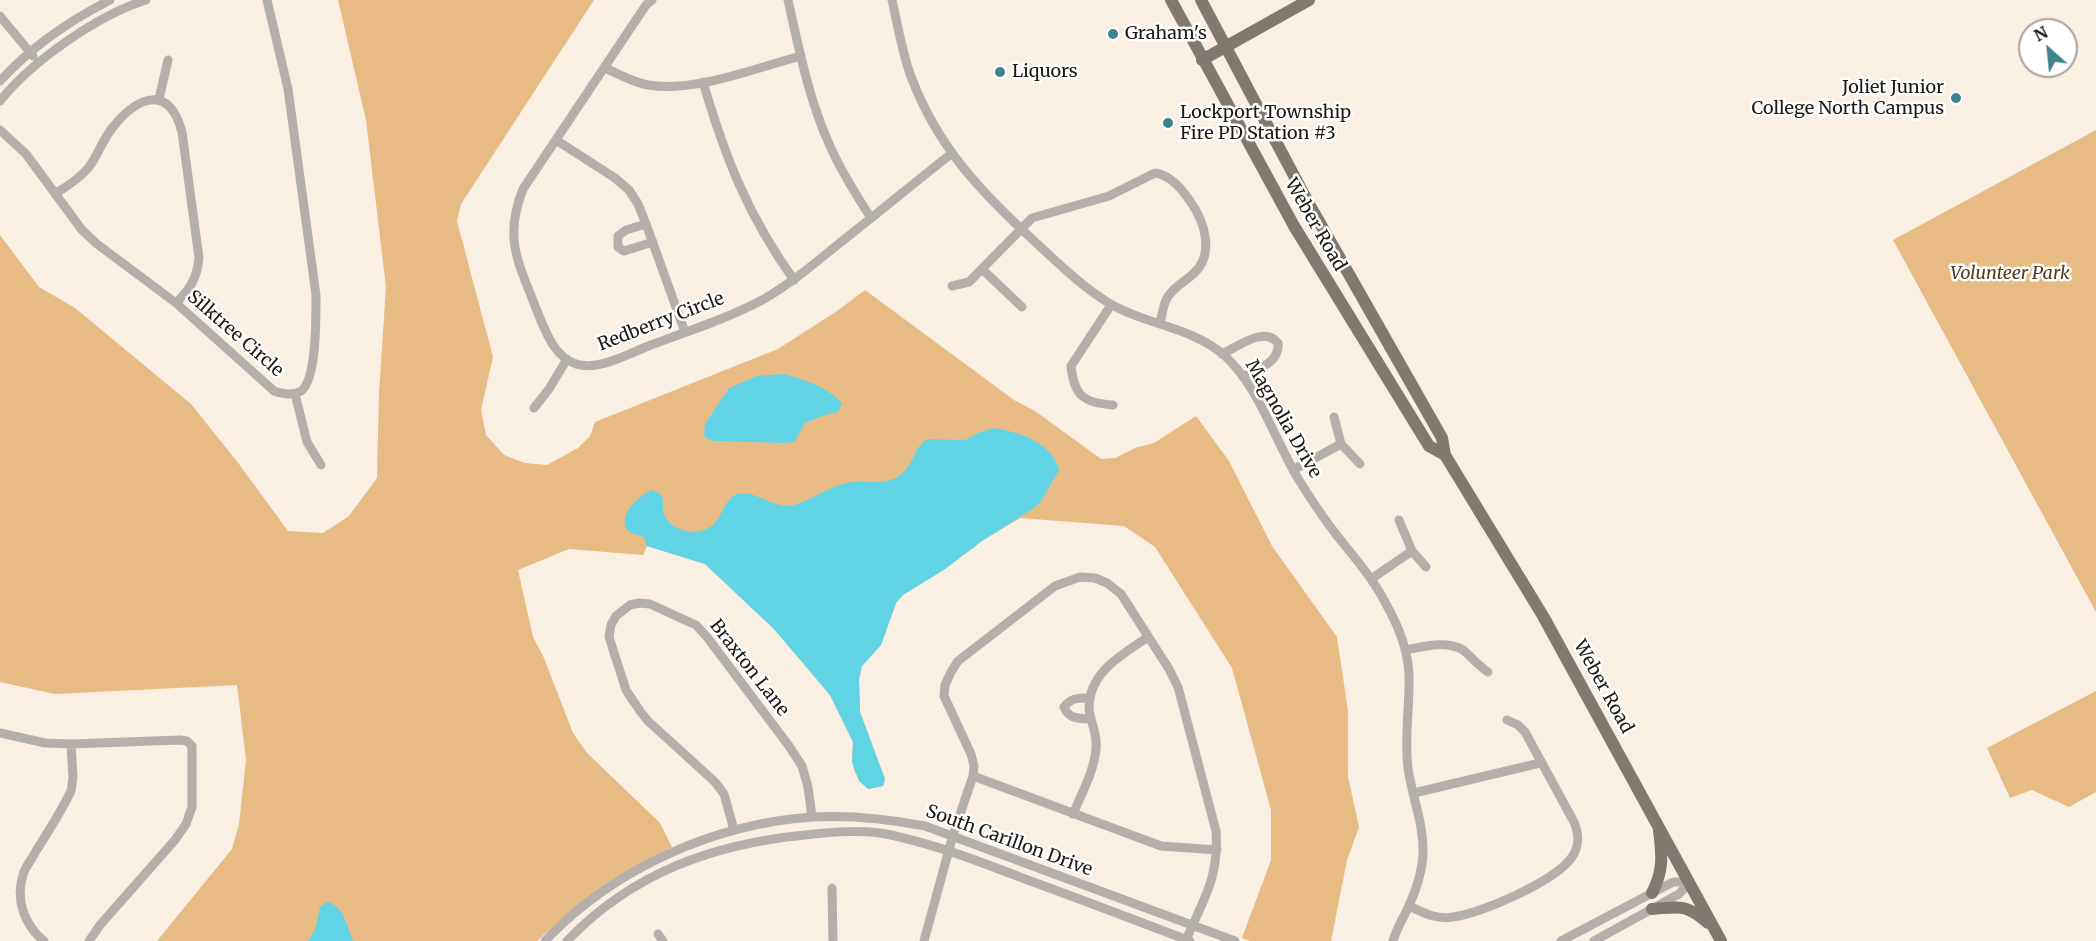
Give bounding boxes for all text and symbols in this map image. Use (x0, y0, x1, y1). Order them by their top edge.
north arrow (2018, 18, 2078, 78)
text: N (2031, 22, 2051, 46)
place label: Graham's (1125, 23, 1207, 45)
marker: Graham's (1106, 27, 1120, 41)
place label: Liquors (1012, 61, 1078, 83)
marker: Liquors (993, 65, 1007, 79)
place label: Joliet Junior College North Campus (1751, 77, 1944, 119)
marker: Joliet Junior College North Campus (1949, 91, 1963, 105)
place label: Lockport Township Fire PD Station #3 (1180, 102, 1351, 144)
marker: Lockport Township Fire PD Station #3 (1161, 116, 1175, 130)
street label: Weber Road (1280, 175, 1350, 275)
park label: Volunteer Park (1950, 263, 2070, 285)
street label: Silktree Circle (183, 286, 287, 382)
street label: Redberry Circle (595, 288, 727, 356)
street label: Magnolia Drive (1240, 356, 1326, 482)
street label: Braxton Lane (705, 615, 793, 721)
street label: Weber Road (1569, 637, 1637, 737)
street label: South Carillon Drive (923, 801, 1095, 881)

